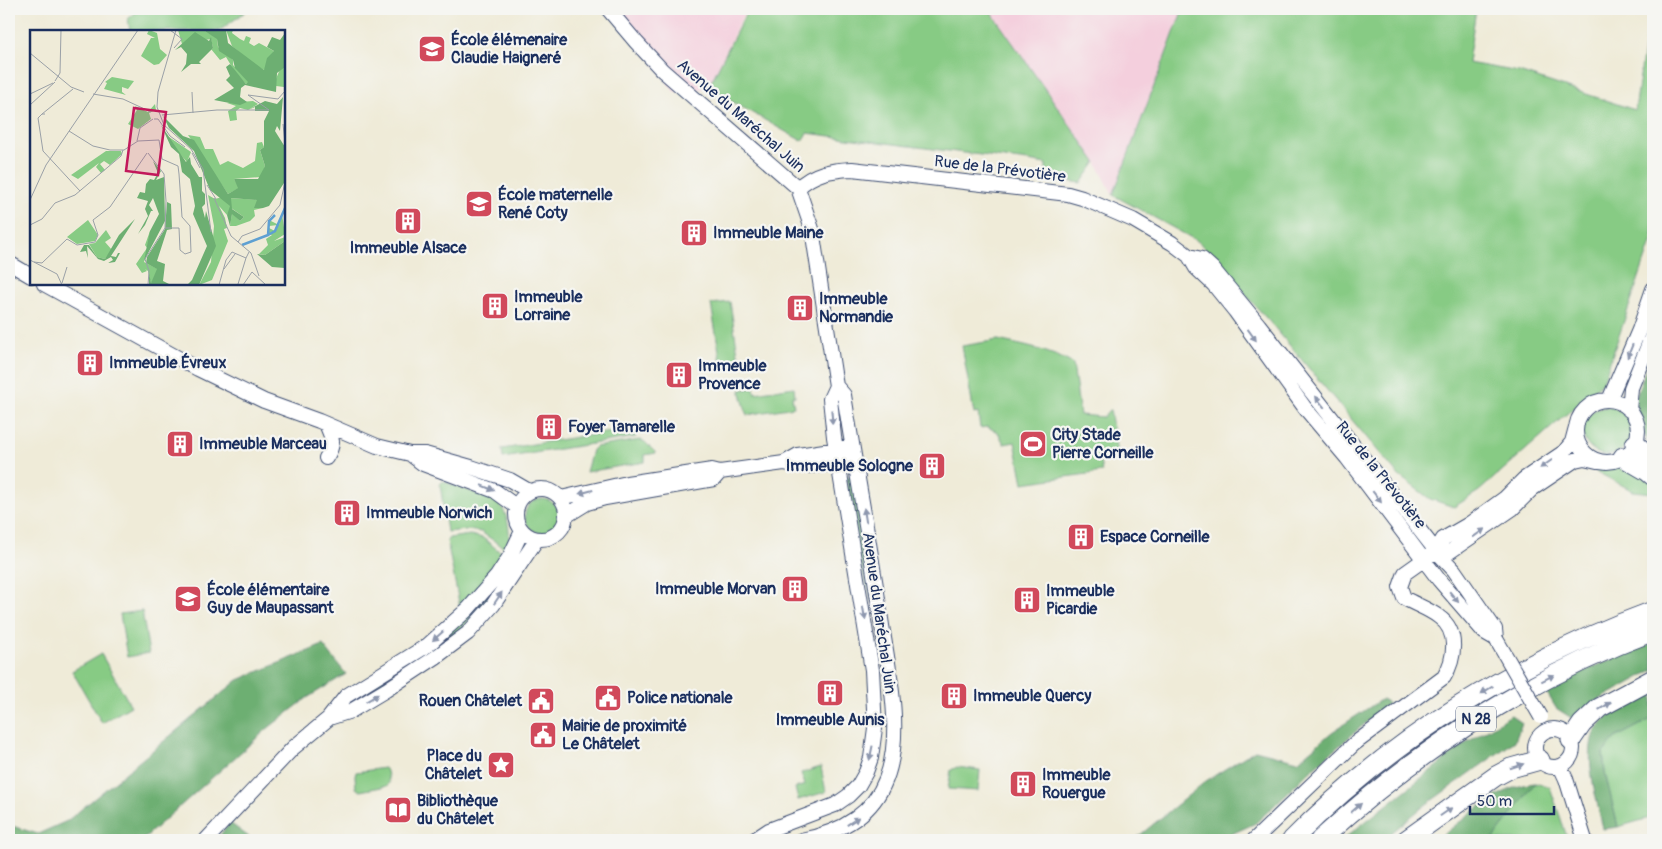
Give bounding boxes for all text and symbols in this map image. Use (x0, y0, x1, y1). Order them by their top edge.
place label: École élémenaire Claudie Haigneré (451, 29, 568, 68)
inset map (30, 30, 285, 285)
school or university icon: École élémenaire Claudie Haigneré (417, 34, 447, 64)
street label: Avenue du Maréchal Juin (673, 55, 809, 177)
street label: Rue de la Prévotière (933, 151, 1067, 187)
place label: École maternelle René Coty (498, 184, 614, 223)
school or university icon: École maternelle René Coty (464, 189, 494, 219)
building icon: Immeuble Alsace (393, 206, 423, 236)
building icon: Immeuble Maine (679, 218, 709, 248)
place label: Immeuble Maine (713, 223, 825, 243)
place label: Immeuble Alsace (350, 238, 467, 258)
place label: Immeuble Lorraine (514, 287, 584, 325)
place label: Immeuble Normandie (819, 289, 894, 327)
building icon: Immeuble Lorraine (480, 291, 510, 321)
building icon: Immeuble Normandie (785, 293, 815, 323)
one-way arrow (1247, 328, 1257, 342)
one-way arrow (1626, 344, 1634, 358)
building icon: Immeuble Évreux (75, 348, 105, 378)
place label: Immeuble Évreux (109, 352, 226, 373)
place label: Immeuble Provence (698, 356, 768, 394)
building icon: Immeuble Provence (664, 360, 694, 390)
one-way arrow (1314, 396, 1325, 409)
one-way arrow (828, 409, 836, 425)
building icon: Foyer Tamarelle (534, 412, 564, 442)
place label: Foyer Tamarelle (568, 417, 676, 437)
street label: Rue de la Prévotière (1332, 417, 1430, 533)
place label: City Stade Pierre Corneille (1052, 425, 1155, 463)
building icon: Immeuble Marceau (165, 429, 195, 459)
sports icon: City Stade Pierre Corneille (1018, 429, 1048, 459)
place label: Immeuble Marceau (199, 434, 327, 454)
building icon: Immeuble Sologne (917, 451, 947, 481)
place label: Immeuble Sologne (786, 456, 914, 476)
one-way arrow (1540, 459, 1553, 469)
one-way arrow (481, 485, 495, 493)
one-way arrow (579, 488, 594, 496)
one-way arrow (1371, 490, 1382, 503)
building icon: Immeuble Norwich (332, 498, 362, 528)
place label: Immeuble Norwich (366, 503, 493, 523)
one-way arrow (861, 507, 869, 523)
building icon: Espace Corneille (1066, 522, 1096, 552)
place label: Espace Corneille (1100, 527, 1211, 547)
one-way arrow (1472, 528, 1485, 539)
street label: Avenue du Maréchal Juin (858, 531, 900, 695)
building icon: Immeuble Morvan (780, 574, 810, 604)
place label: École élémentaire Guy de Maupassant (207, 579, 334, 618)
place label: Immeuble Morvan (655, 579, 776, 599)
place label: Immeuble Picardie (1046, 581, 1116, 619)
school or university icon: École élémentaire Guy de Maupassant (173, 584, 203, 614)
building icon: Immeuble Picardie (1012, 585, 1042, 615)
one-way arrow (494, 591, 503, 604)
one-way arrow (1449, 591, 1460, 604)
one-way arrow (860, 605, 868, 621)
one-way arrow (432, 630, 444, 642)
one-way arrow (1541, 674, 1556, 682)
building icon: Immeuble Aunis (815, 678, 845, 708)
building icon: Immeuble Quercy (939, 681, 969, 711)
public building icon: Police nationale (593, 683, 623, 713)
one-way arrow (1481, 685, 1494, 694)
public building icon: Rouen Châtelet (526, 686, 556, 716)
place label: Immeuble Quercy (973, 686, 1091, 706)
place label: Police nationale (627, 688, 734, 708)
place label: Rouen Châtelet (419, 691, 523, 711)
one-way arrow (366, 693, 379, 702)
one-way arrow (1598, 701, 1611, 710)
road number: N 28 (1456, 706, 1496, 732)
place label: Immeuble Aunis (776, 710, 885, 730)
place label: Mairie de proximité Le Châtelet (562, 716, 687, 754)
public building icon: Mairie de proximité Le Châtelet (528, 720, 558, 750)
place label: Place du Châtelet (425, 746, 483, 784)
one-way arrow (867, 746, 875, 762)
place icon: Place du Châtelet (486, 750, 516, 780)
one-way arrow (1510, 762, 1525, 769)
place label: Immeuble Rouergue (1042, 765, 1112, 803)
building icon: Immeuble Rouergue (1008, 769, 1038, 799)
scale bar (1470, 784, 1553, 816)
place label: Bibliothèque du Châtelet (417, 791, 499, 829)
text: 50 m (1477, 792, 1512, 811)
library icon: Bibliothèque du Châtelet (383, 795, 413, 825)
one-way arrow (1350, 802, 1363, 813)
one-way arrow (1439, 807, 1452, 817)
one-way arrow (846, 816, 859, 826)

